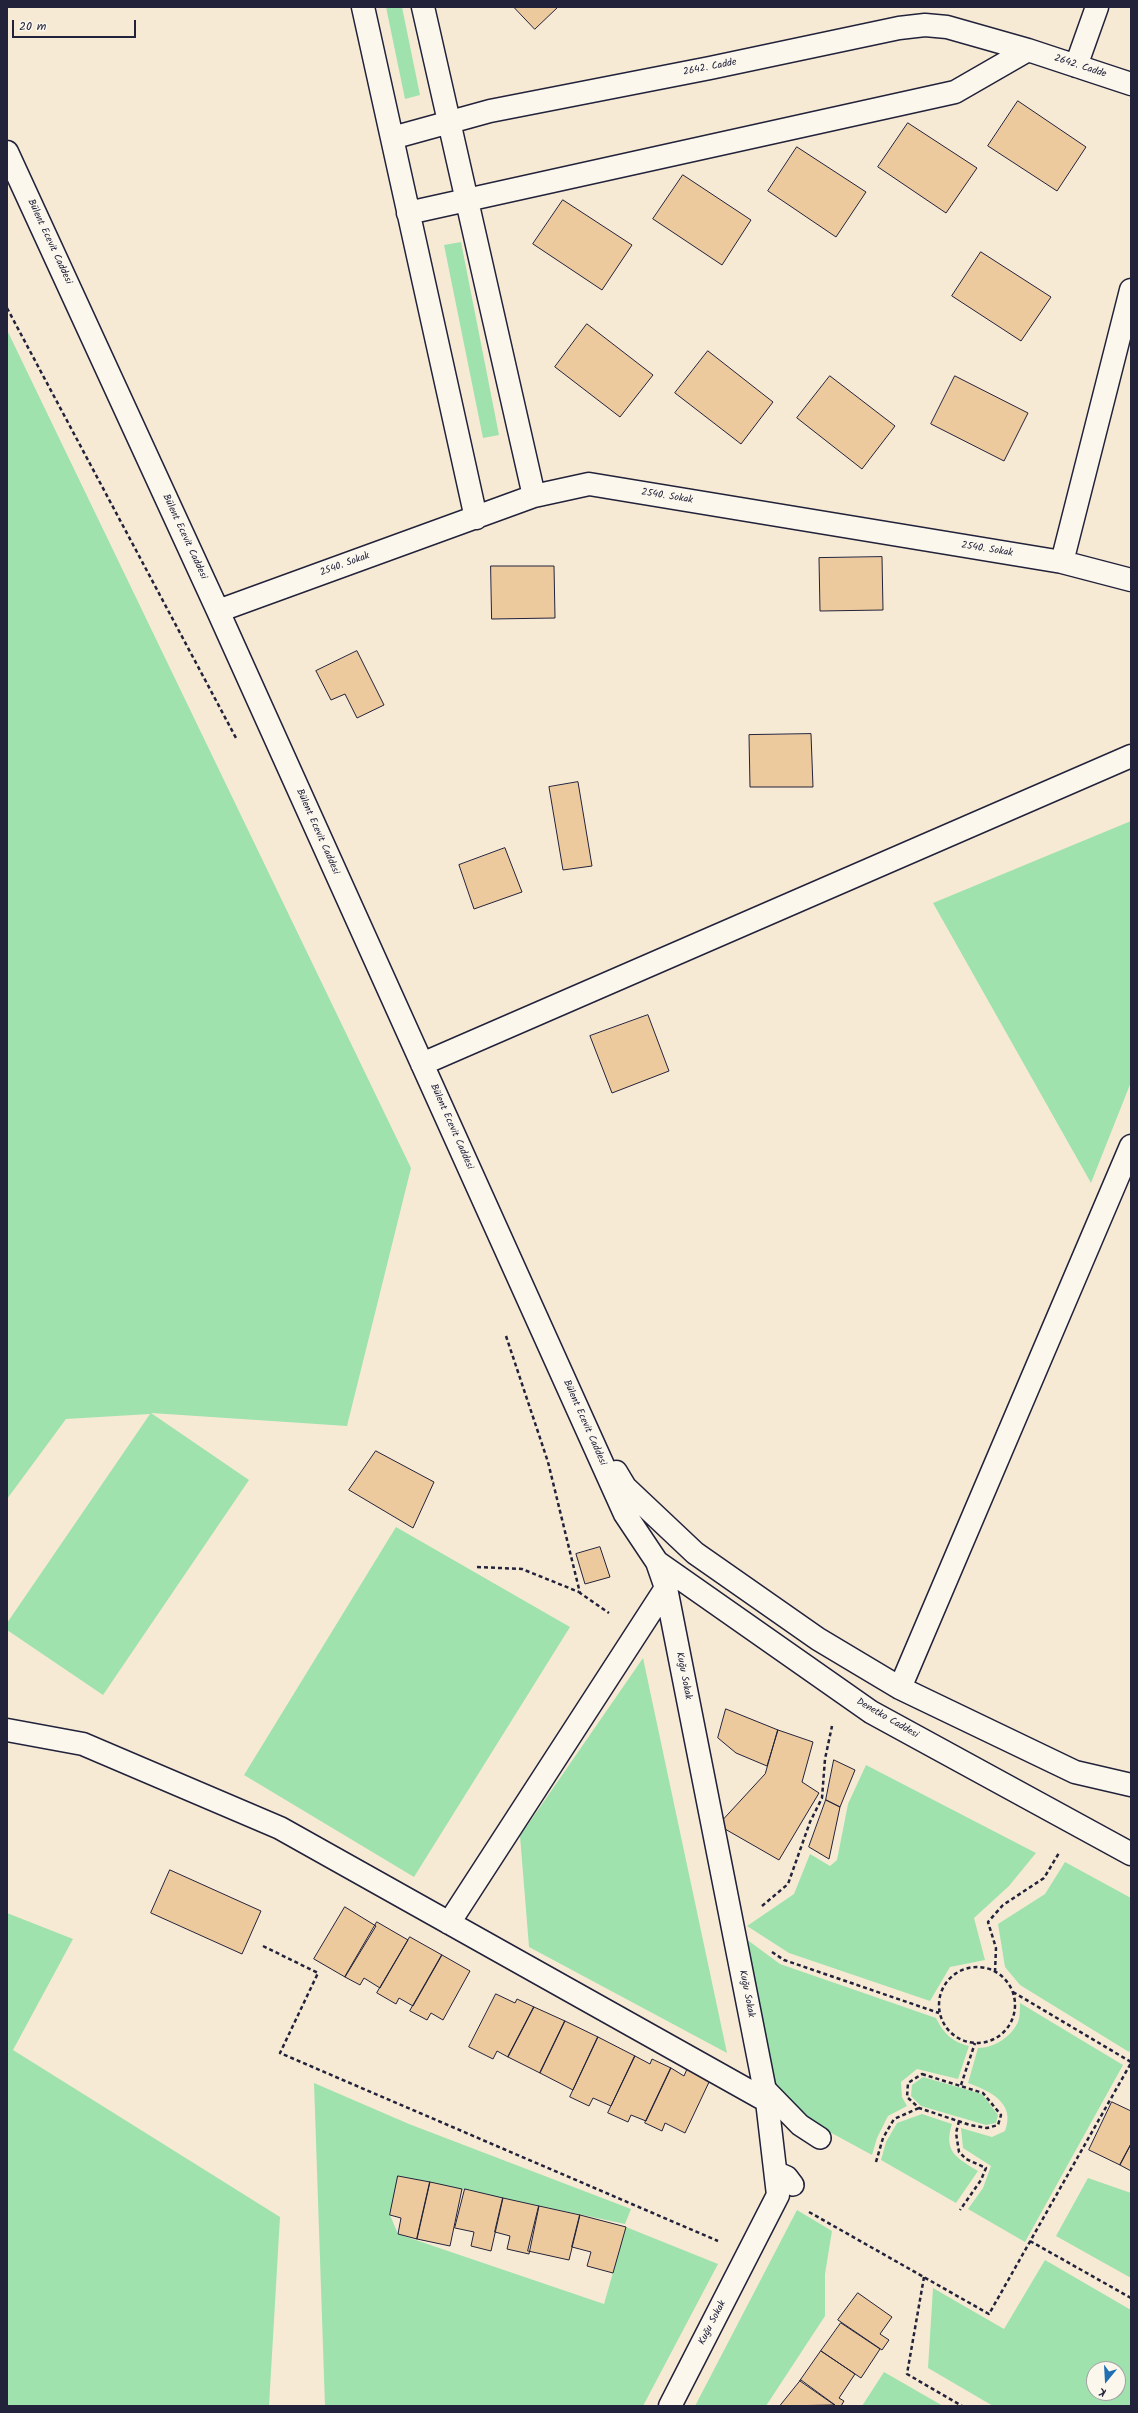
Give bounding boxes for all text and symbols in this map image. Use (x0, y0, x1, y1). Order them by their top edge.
scale bar (14, 12, 138, 38)
text: 20 m (19, 17, 46, 36)
street label: 2642. Cadde (1052, 53, 1108, 81)
street label: 2642. Cadde (682, 57, 738, 79)
street label: Bülent Ecevit Caddesi (24, 198, 74, 286)
street label: 2540. Sokak (640, 487, 694, 507)
street label: Bülent Ecevit Caddesi (159, 493, 209, 581)
street label: 2540. Sokak (960, 540, 1014, 560)
street label: 2540. Sokak (319, 550, 371, 580)
street label: Bülent Ecevit Caddesi (293, 787, 341, 877)
street label: Bülent Ecevit Caddesi (427, 1082, 475, 1172)
street label: Bülent Ecevit Caddesi (560, 1378, 608, 1468)
street label: Kuğu Sokak (673, 1651, 693, 1701)
street label: Denetko Caddesi (854, 1696, 920, 1742)
street label: Kuğu Sokak (736, 1969, 756, 2019)
street label: Kuğu Sokak (697, 2299, 729, 2347)
north arrow (1086, 2361, 1126, 2401)
text: K (1097, 2382, 1109, 2401)

